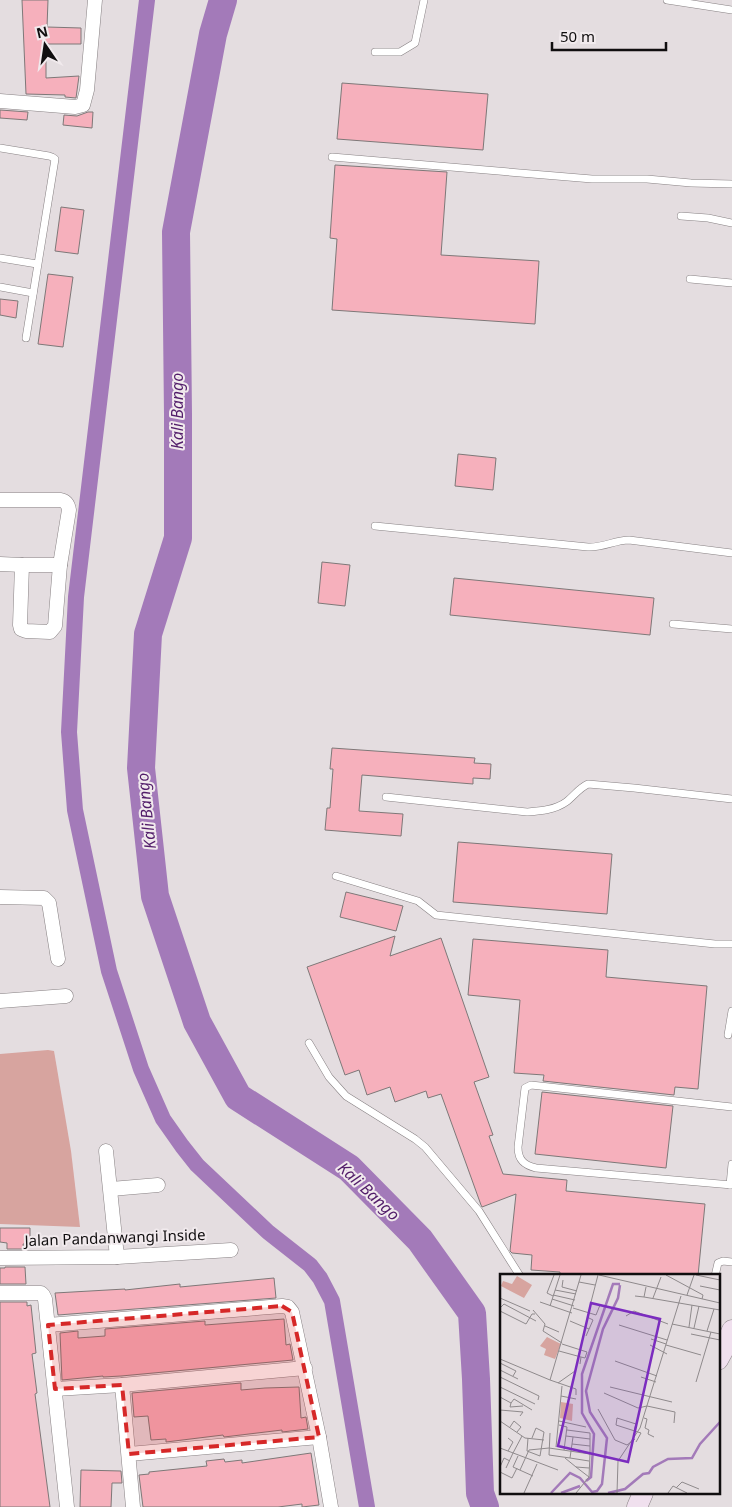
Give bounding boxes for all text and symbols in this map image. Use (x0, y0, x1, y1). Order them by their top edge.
north arrow (20, 20, 70, 70)
scale bar (552, 20, 666, 52)
text: N (34, 21, 50, 42)
text: 50 m (560, 26, 595, 46)
water label: Kali Bango (166, 373, 188, 449)
water label: Kali Bango (131, 772, 161, 850)
water label: Kali Bango (333, 1157, 405, 1225)
street label: Jalan Pandanwangi Inside (22, 1224, 206, 1250)
inset map (500, 1274, 720, 1494)

